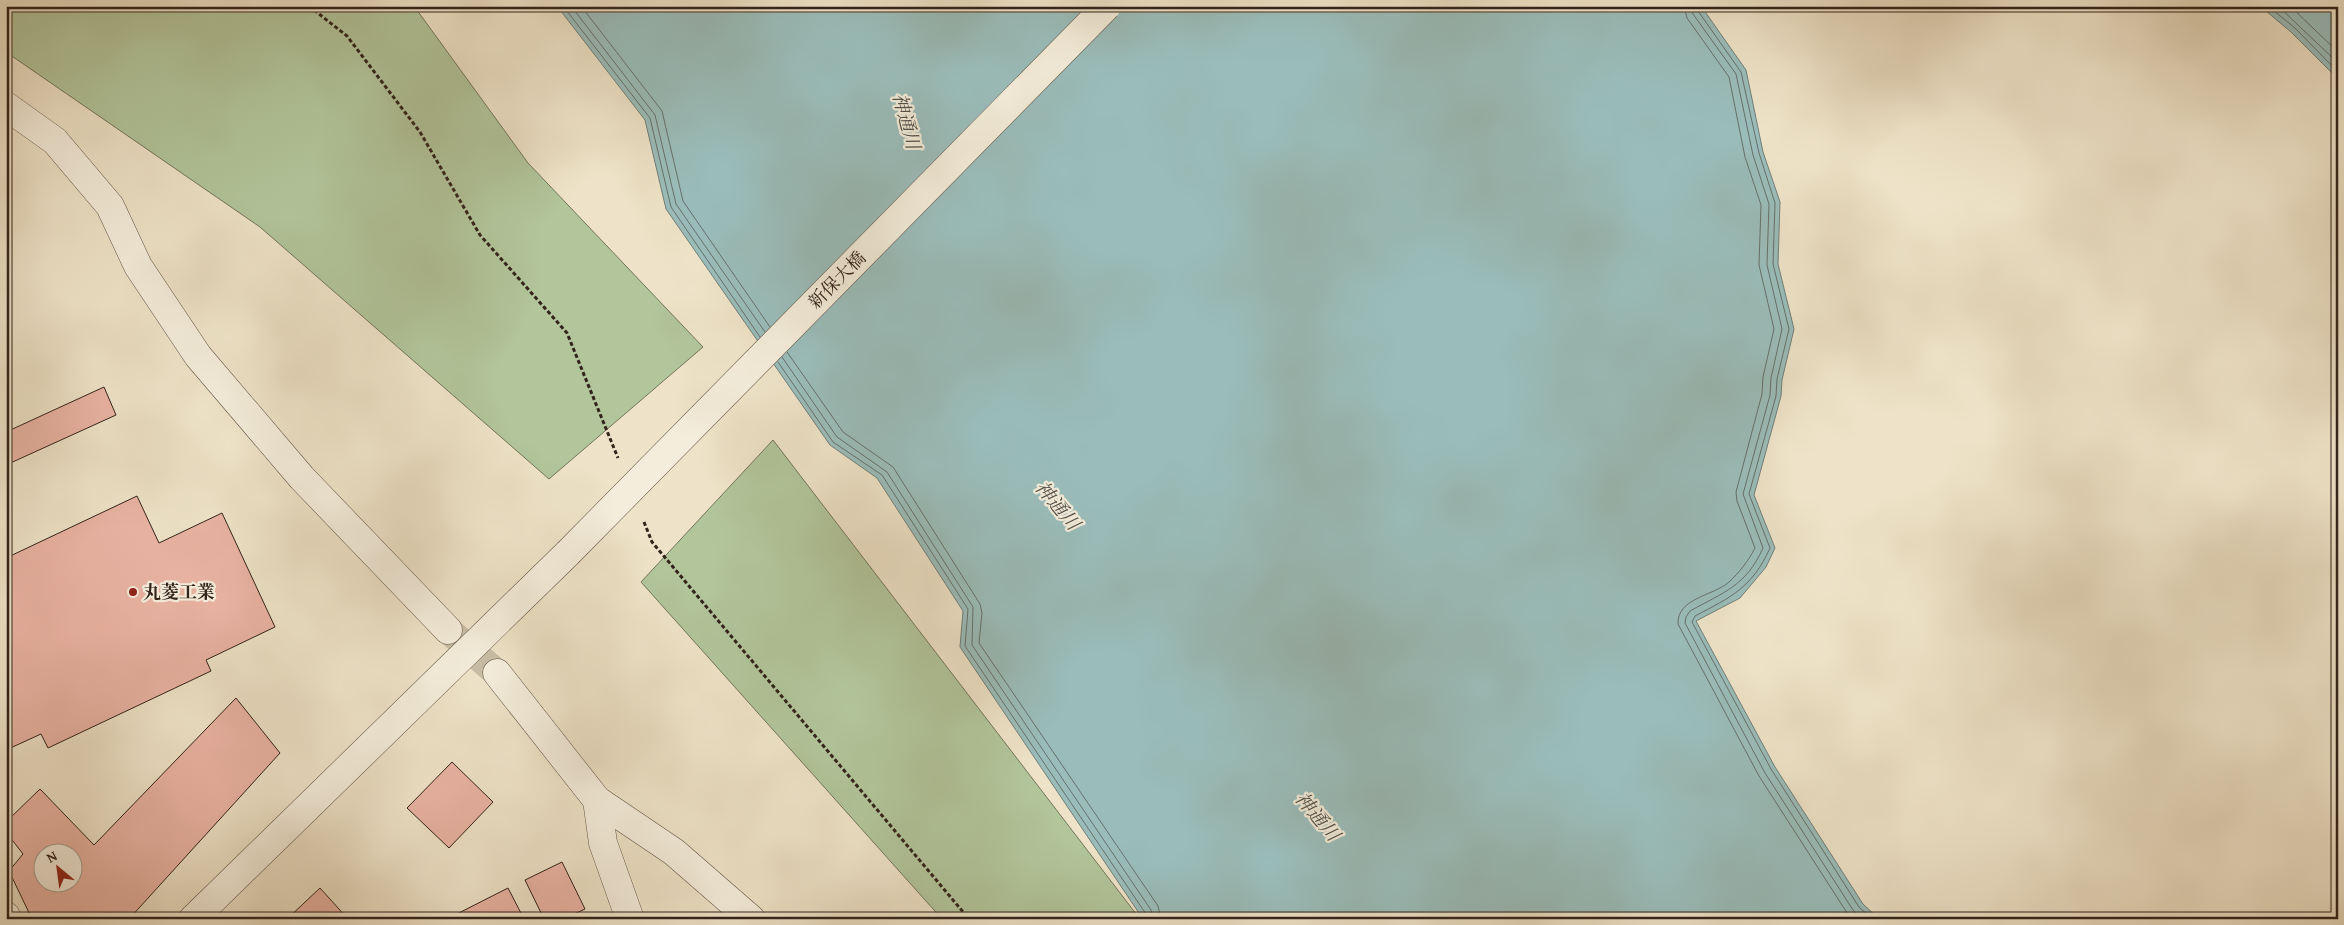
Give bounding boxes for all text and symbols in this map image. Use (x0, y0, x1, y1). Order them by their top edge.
water label: 神通川 (886, 90, 928, 154)
street label: 新保大橋 (802, 245, 872, 315)
water label: 神通川 (1029, 474, 1088, 537)
place label: 丸菱工業 (143, 578, 215, 605)
marker: 丸菱工業 (127, 586, 139, 598)
water label: 神通川 (1289, 785, 1348, 848)
north arrow (32, 842, 82, 892)
text: N (43, 845, 61, 868)

